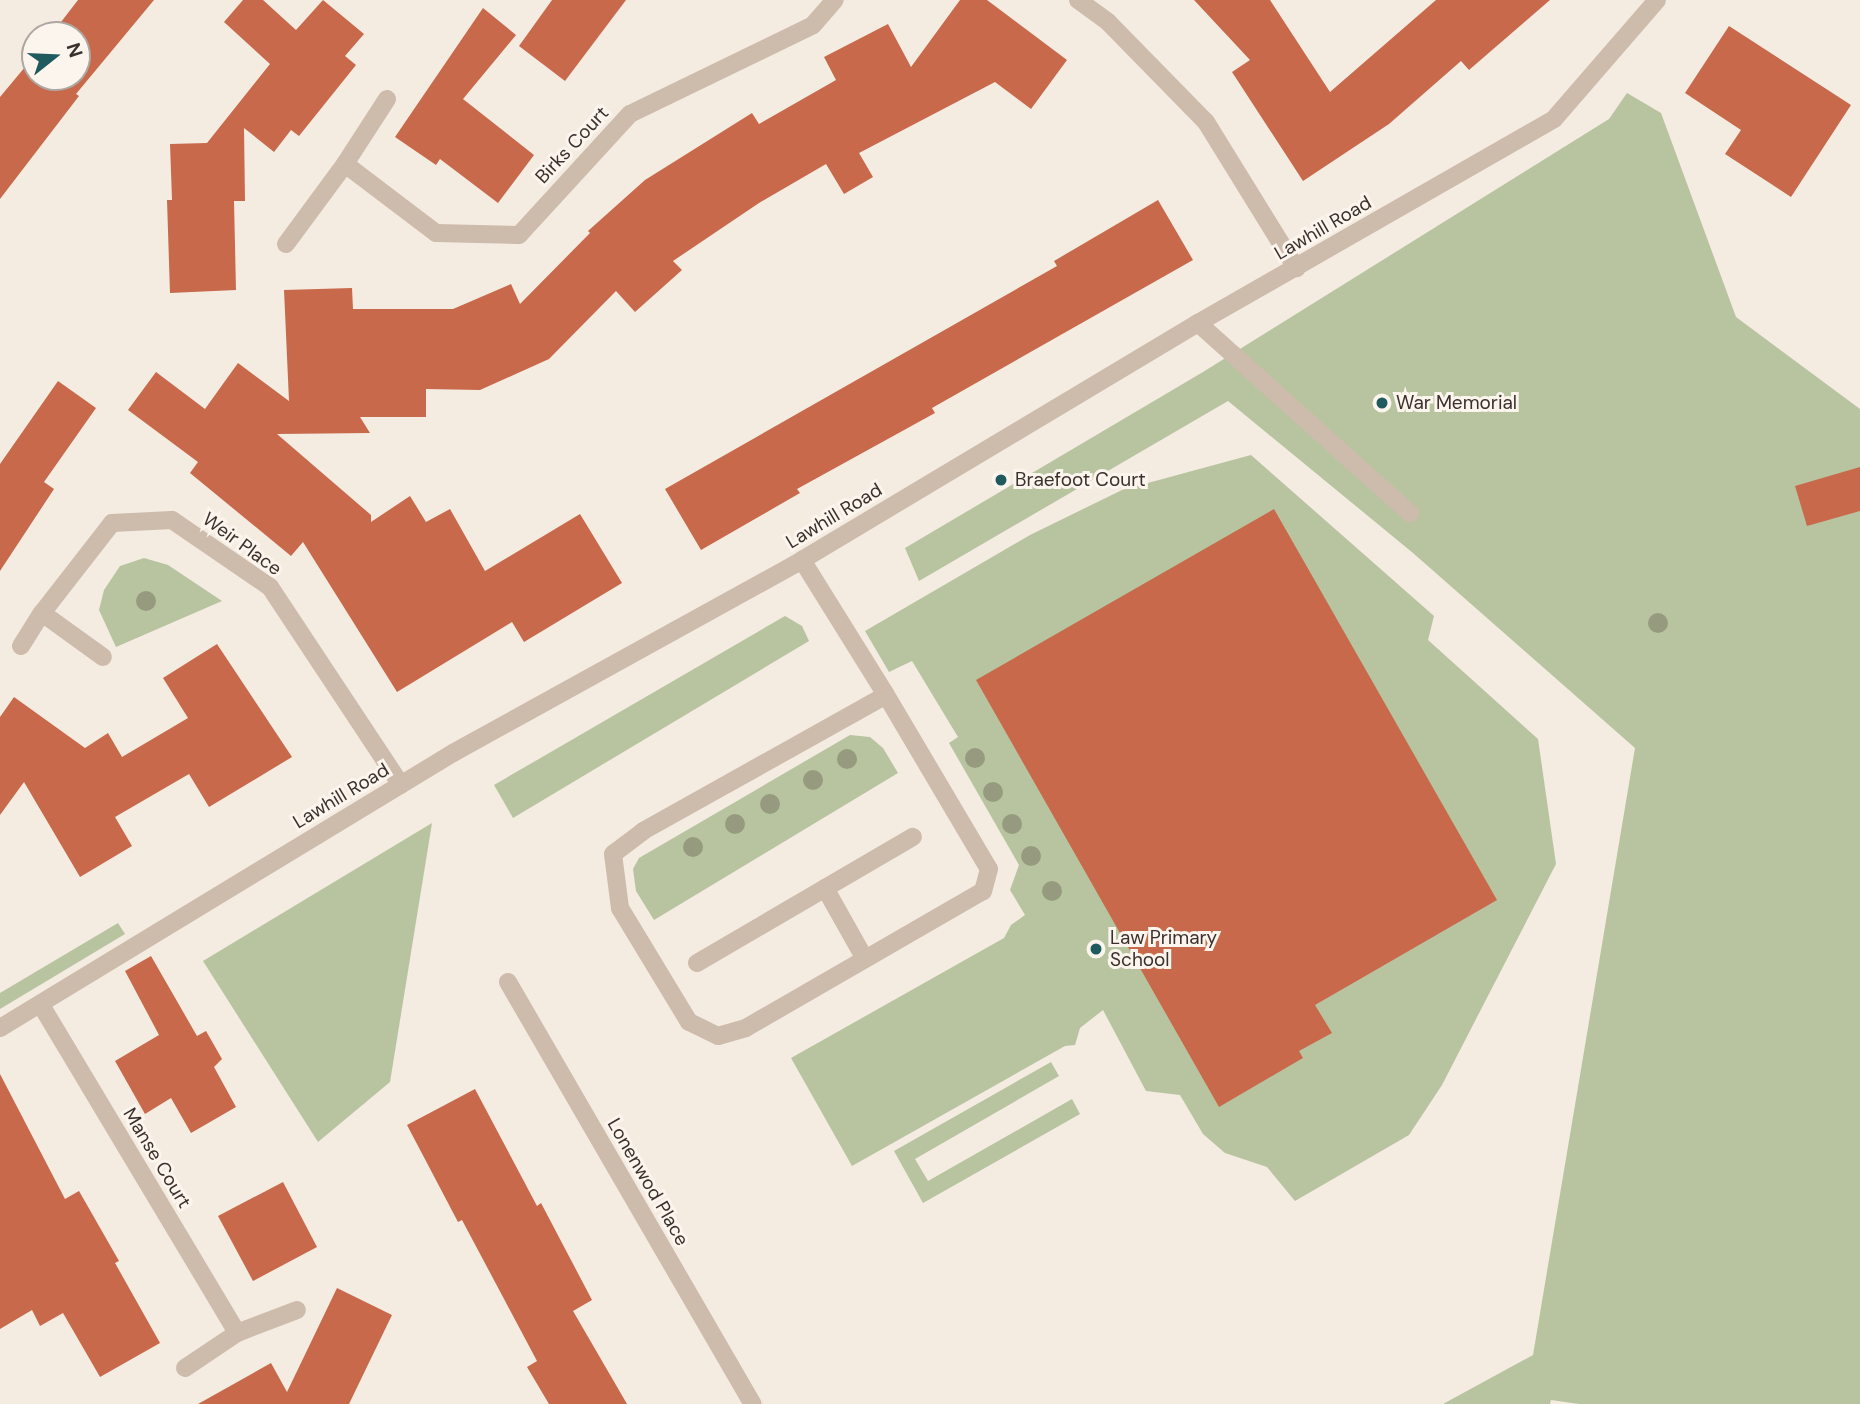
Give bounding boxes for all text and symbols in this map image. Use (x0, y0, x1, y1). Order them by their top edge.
north arrow (21, 21, 91, 91)
text: N (61, 40, 89, 60)
street label: Birks Court (531, 102, 613, 188)
street label: Lawhill Road (1271, 191, 1375, 265)
place label: War Memorial (1396, 392, 1517, 414)
marker: War Memorial (1374, 395, 1390, 411)
place label: Braefoot Court (1015, 469, 1146, 491)
marker: Braefoot Court (993, 472, 1009, 488)
street label: Lawhill Road (782, 478, 886, 554)
street label: Weir Place (198, 508, 286, 580)
street label: Lawhill Road (289, 758, 393, 834)
place label: Law Primary School (1110, 927, 1217, 971)
marker: Law Primary School (1088, 941, 1104, 957)
street label: Manse Court (118, 1104, 196, 1212)
street label: Lonenwod Place (602, 1114, 694, 1250)

